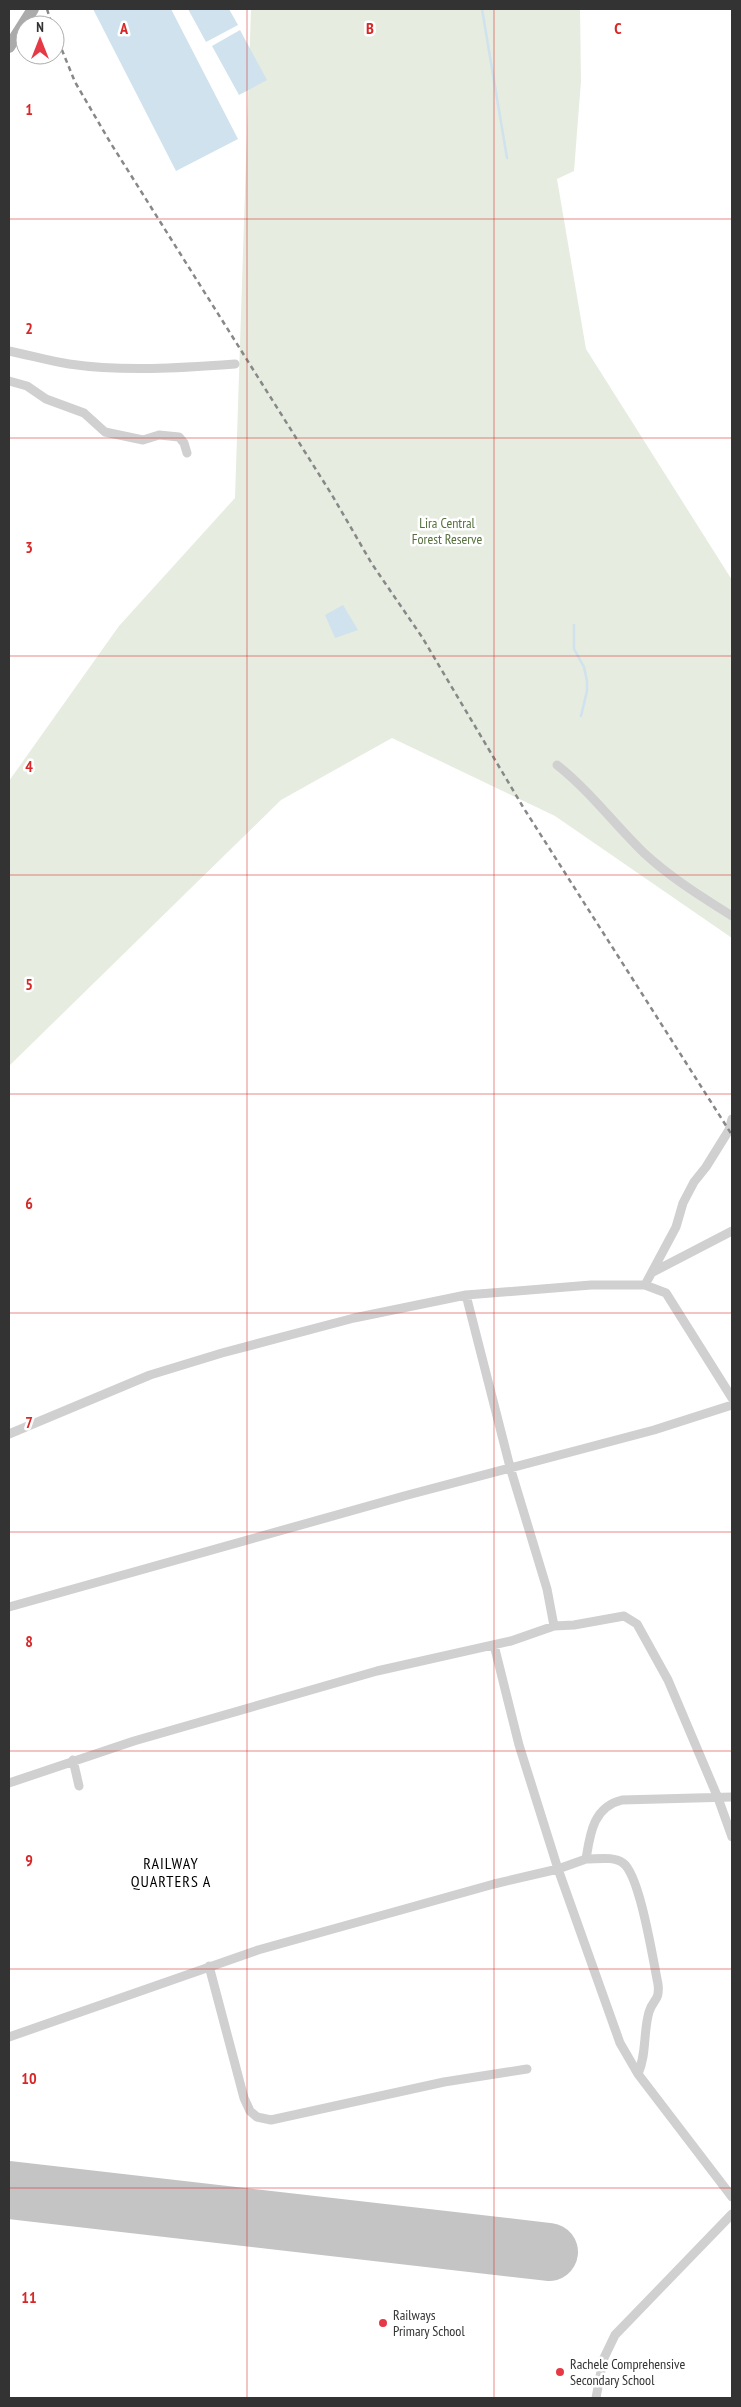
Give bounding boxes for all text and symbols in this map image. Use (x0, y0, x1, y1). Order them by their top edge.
north arrow (15, 15, 65, 65)
text: N (36, 18, 44, 36)
text: A (119, 18, 129, 38)
text: B (366, 18, 374, 38)
text: C (614, 18, 622, 38)
text: 1 (25, 99, 33, 119)
text: 2 (25, 318, 33, 338)
park label: Lira Central Forest Reserve (412, 514, 482, 548)
text: 3 (25, 537, 33, 557)
text: 4 (25, 756, 33, 776)
text: 5 (25, 974, 33, 994)
text: 6 (25, 1193, 33, 1213)
text: 7 (25, 1412, 33, 1432)
text: 8 (25, 1631, 33, 1651)
text: 9 (25, 1850, 33, 1870)
district label: RAILWAY QUARTERS A (131, 1853, 211, 1891)
text: 10 (21, 2068, 37, 2088)
text: 11 (21, 2287, 37, 2307)
place label: Railways Primary School (393, 2306, 465, 2340)
marker: Railways Primary School (377, 2317, 389, 2329)
place label: Rachele Comprehensive Secondary School (570, 2355, 685, 2389)
marker: Rachele Comprehensive Secondary School (554, 2366, 566, 2378)

